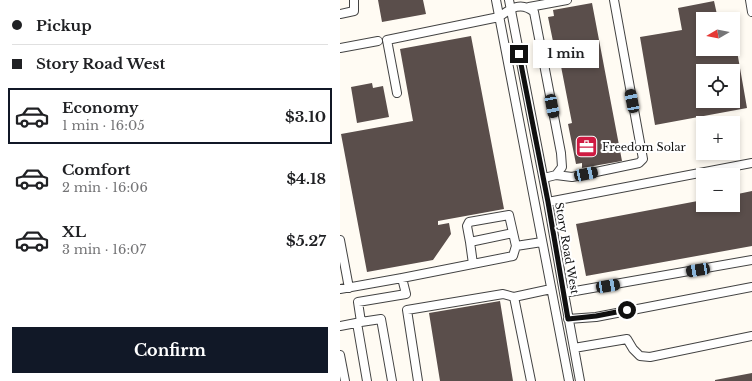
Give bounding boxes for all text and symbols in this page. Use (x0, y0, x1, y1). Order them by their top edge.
north arrow (696, 12, 740, 56)
map controls (696, 12, 740, 212)
text: Pickup (36, 16, 92, 35)
callout: 1 min (533, 40, 599, 68)
route end (510, 45, 528, 63)
text: 1 min (547, 45, 585, 62)
text: Story Road West (36, 54, 165, 73)
button: locate (696, 64, 740, 108)
car (624, 88, 640, 114)
car (544, 93, 560, 119)
icon: car (14, 98, 50, 134)
text: Economy (62, 98, 139, 117)
text: $3.10 (285, 107, 326, 126)
button: + (696, 116, 740, 160)
text: 1 min · 16:05 (62, 117, 145, 134)
office icon: Freedom Solar (573, 134, 599, 160)
place label: Freedom Solar (602, 140, 687, 154)
icon: car (14, 160, 50, 196)
text: Comfort (62, 160, 130, 179)
car (573, 166, 599, 182)
button: − (696, 168, 740, 212)
text: $4.18 (286, 169, 326, 188)
text: 2 min · 16:06 (62, 179, 148, 196)
street label: Story Road West (552, 201, 582, 296)
icon: car (14, 222, 50, 258)
text: XL (62, 222, 86, 241)
text: $5.27 (286, 231, 326, 250)
text: 3 min · 16:07 (62, 241, 146, 258)
car (685, 262, 711, 278)
car (595, 278, 621, 294)
route start (618, 301, 636, 319)
button: Confirm (12, 327, 328, 373)

